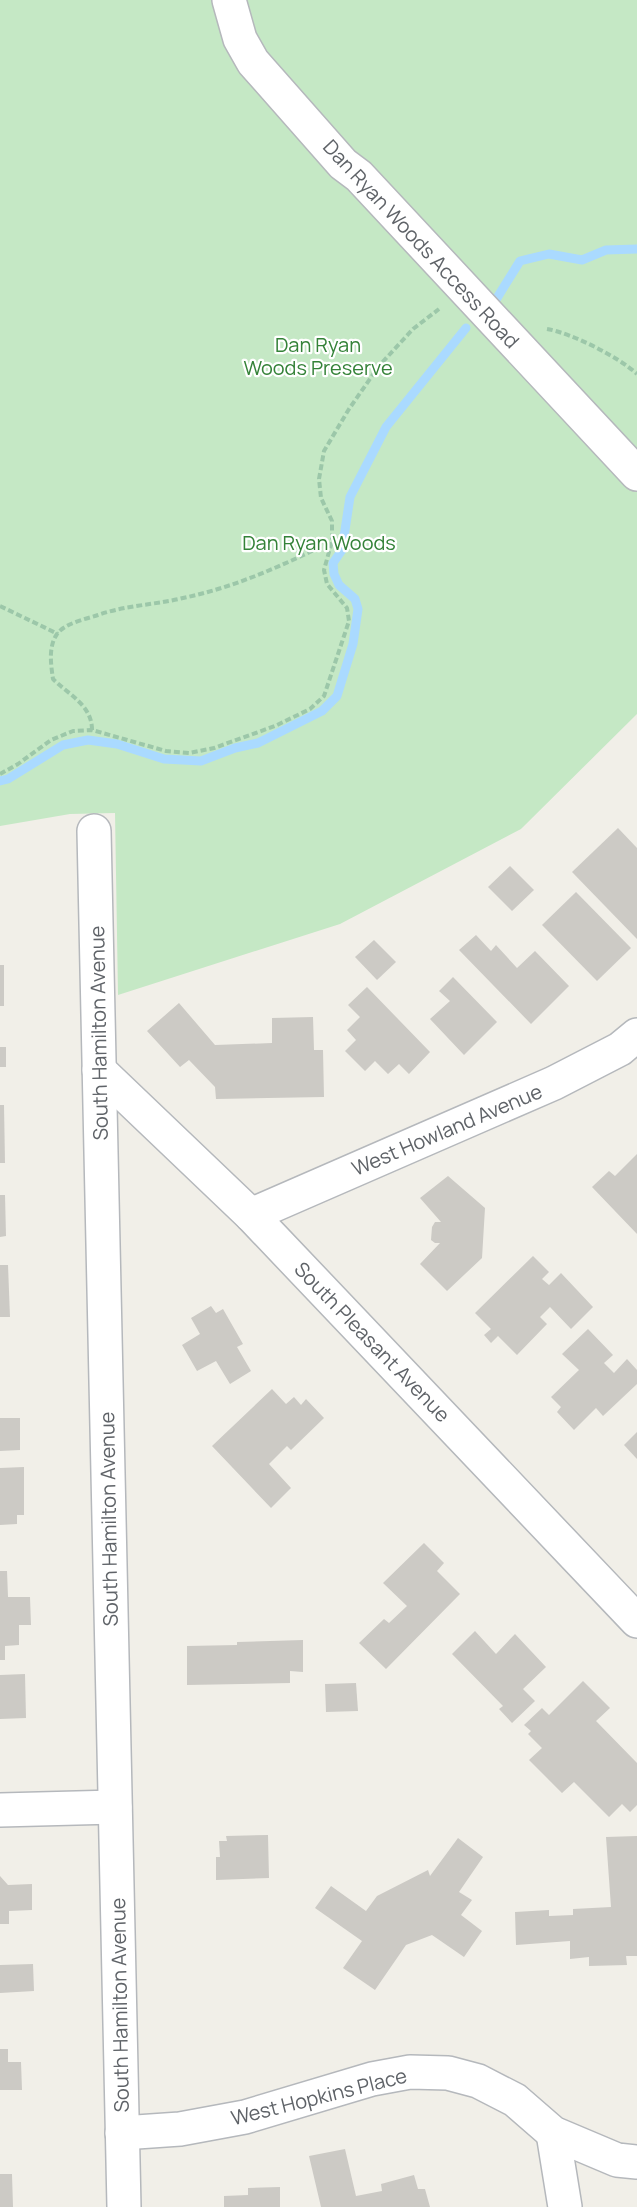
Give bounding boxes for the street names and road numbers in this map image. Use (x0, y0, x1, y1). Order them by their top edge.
street label: Dan Ryan Woods Access Road (317, 134, 525, 354)
street label: South Hamilton Avenue (83, 925, 114, 1141)
street label: West Howland Avenue (348, 1077, 546, 1182)
street label: South Pleasant Avenue (289, 1256, 456, 1428)
street label: South Hamilton Avenue (93, 1411, 124, 1627)
street label: South Hamilton Avenue (104, 1897, 135, 2113)
street label: West Hopkins Place (228, 2062, 410, 2131)

